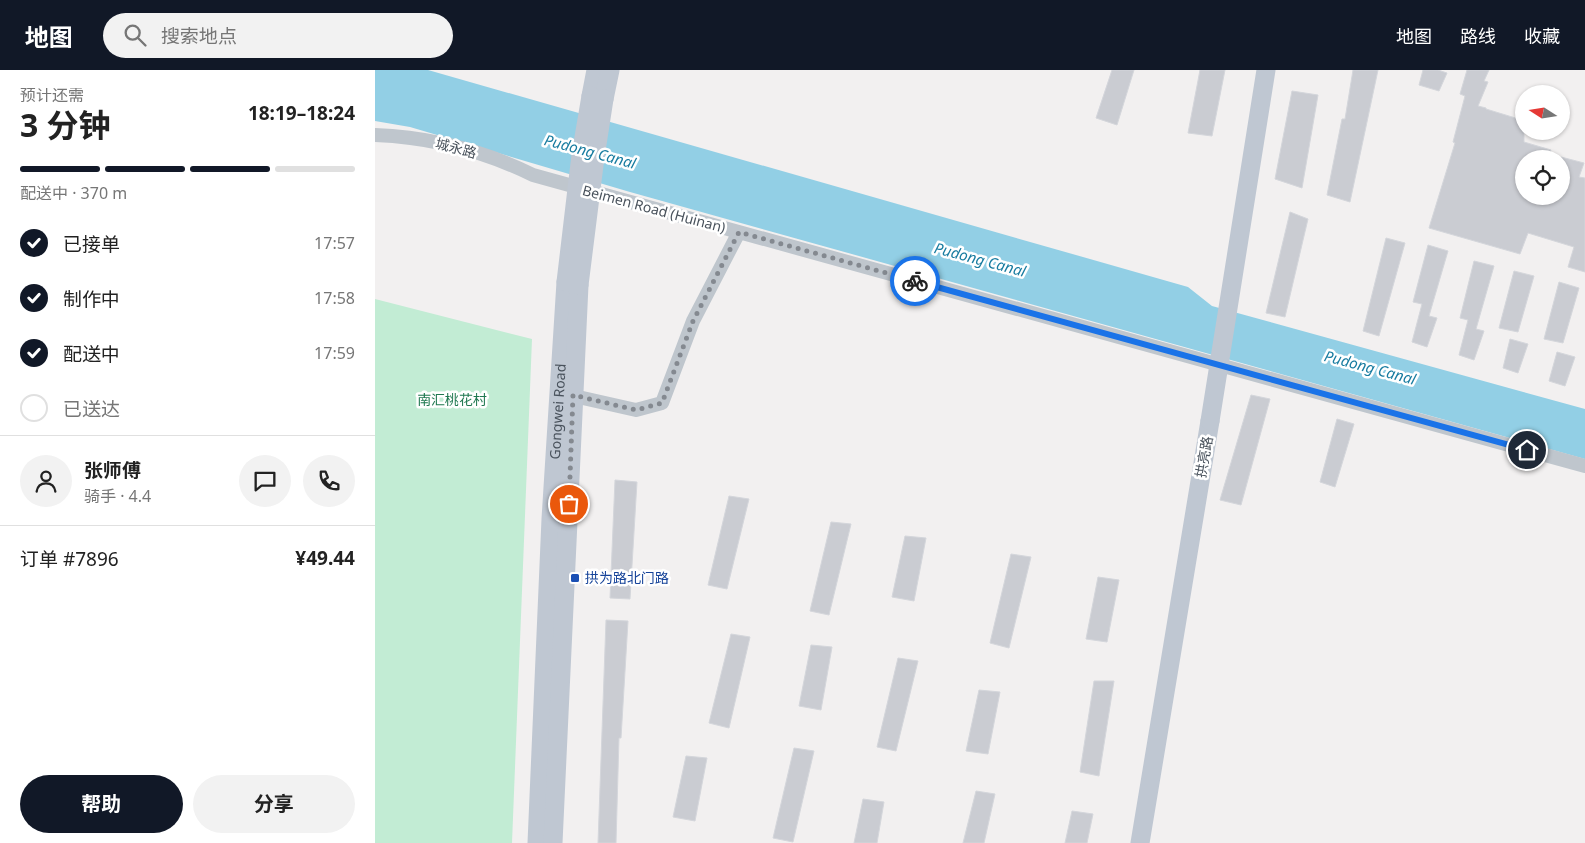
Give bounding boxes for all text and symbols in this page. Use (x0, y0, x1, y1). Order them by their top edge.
search box (103, 13, 453, 58)
text: 地图 (25, 20, 73, 53)
icon: search (121, 21, 149, 49)
text: 搜索地点 (161, 23, 237, 49)
text: 地图 (1396, 24, 1432, 48)
text: 路线 (1460, 24, 1496, 48)
text: 收藏 (1524, 24, 1560, 48)
text: 预计还需 (20, 84, 84, 106)
north arrow (1515, 85, 1570, 140)
map controls (1515, 85, 1570, 205)
text: 18:19–18:24 (248, 100, 355, 126)
text: 3 分钟 (20, 103, 111, 146)
water label: Pudong Canal (542, 129, 639, 173)
street label: 城永路 (433, 133, 479, 162)
button: locate (1515, 150, 1570, 205)
street label: Beimen Road (Huinan) (580, 180, 728, 237)
text: 配送中 · 370 m (20, 182, 127, 204)
icon: check (20, 229, 48, 257)
text: 已接单 (63, 231, 120, 257)
text: 17:57 (314, 232, 355, 254)
water label: Pudong Canal (932, 237, 1029, 281)
courier (890, 256, 940, 306)
icon: bike (901, 267, 929, 295)
icon: check (20, 284, 48, 312)
text: 制作中 (63, 286, 120, 312)
text: 17:58 (314, 287, 355, 309)
icon: check (20, 339, 48, 367)
text: 配送中 (63, 341, 120, 367)
text: 17:59 (314, 342, 355, 364)
water label: Pudong Canal (1322, 345, 1419, 389)
street label: Gongwei Road (545, 363, 570, 460)
park label: 南汇桃花村 (417, 390, 487, 409)
text: 已送达 (63, 396, 120, 422)
pin (1506, 429, 1548, 471)
street label: 拱亮路 (1191, 435, 1217, 479)
icon: home (1513, 436, 1541, 464)
button: person (20, 455, 72, 507)
button: chat (239, 455, 291, 507)
button: phone (303, 455, 355, 507)
text: 张师傅 (84, 457, 141, 483)
pin (548, 483, 590, 525)
text: 骑手 · 4.4 (84, 485, 151, 507)
icon: bag (555, 490, 583, 518)
text: ¥49.44 (295, 545, 355, 571)
text: 订单 #7896 (20, 546, 119, 572)
place label: 拱为路北门路 (585, 568, 669, 587)
marker: 拱为路北门路 (569, 572, 581, 584)
button: 帮助 (20, 775, 183, 833)
button: 分享 (193, 775, 355, 833)

